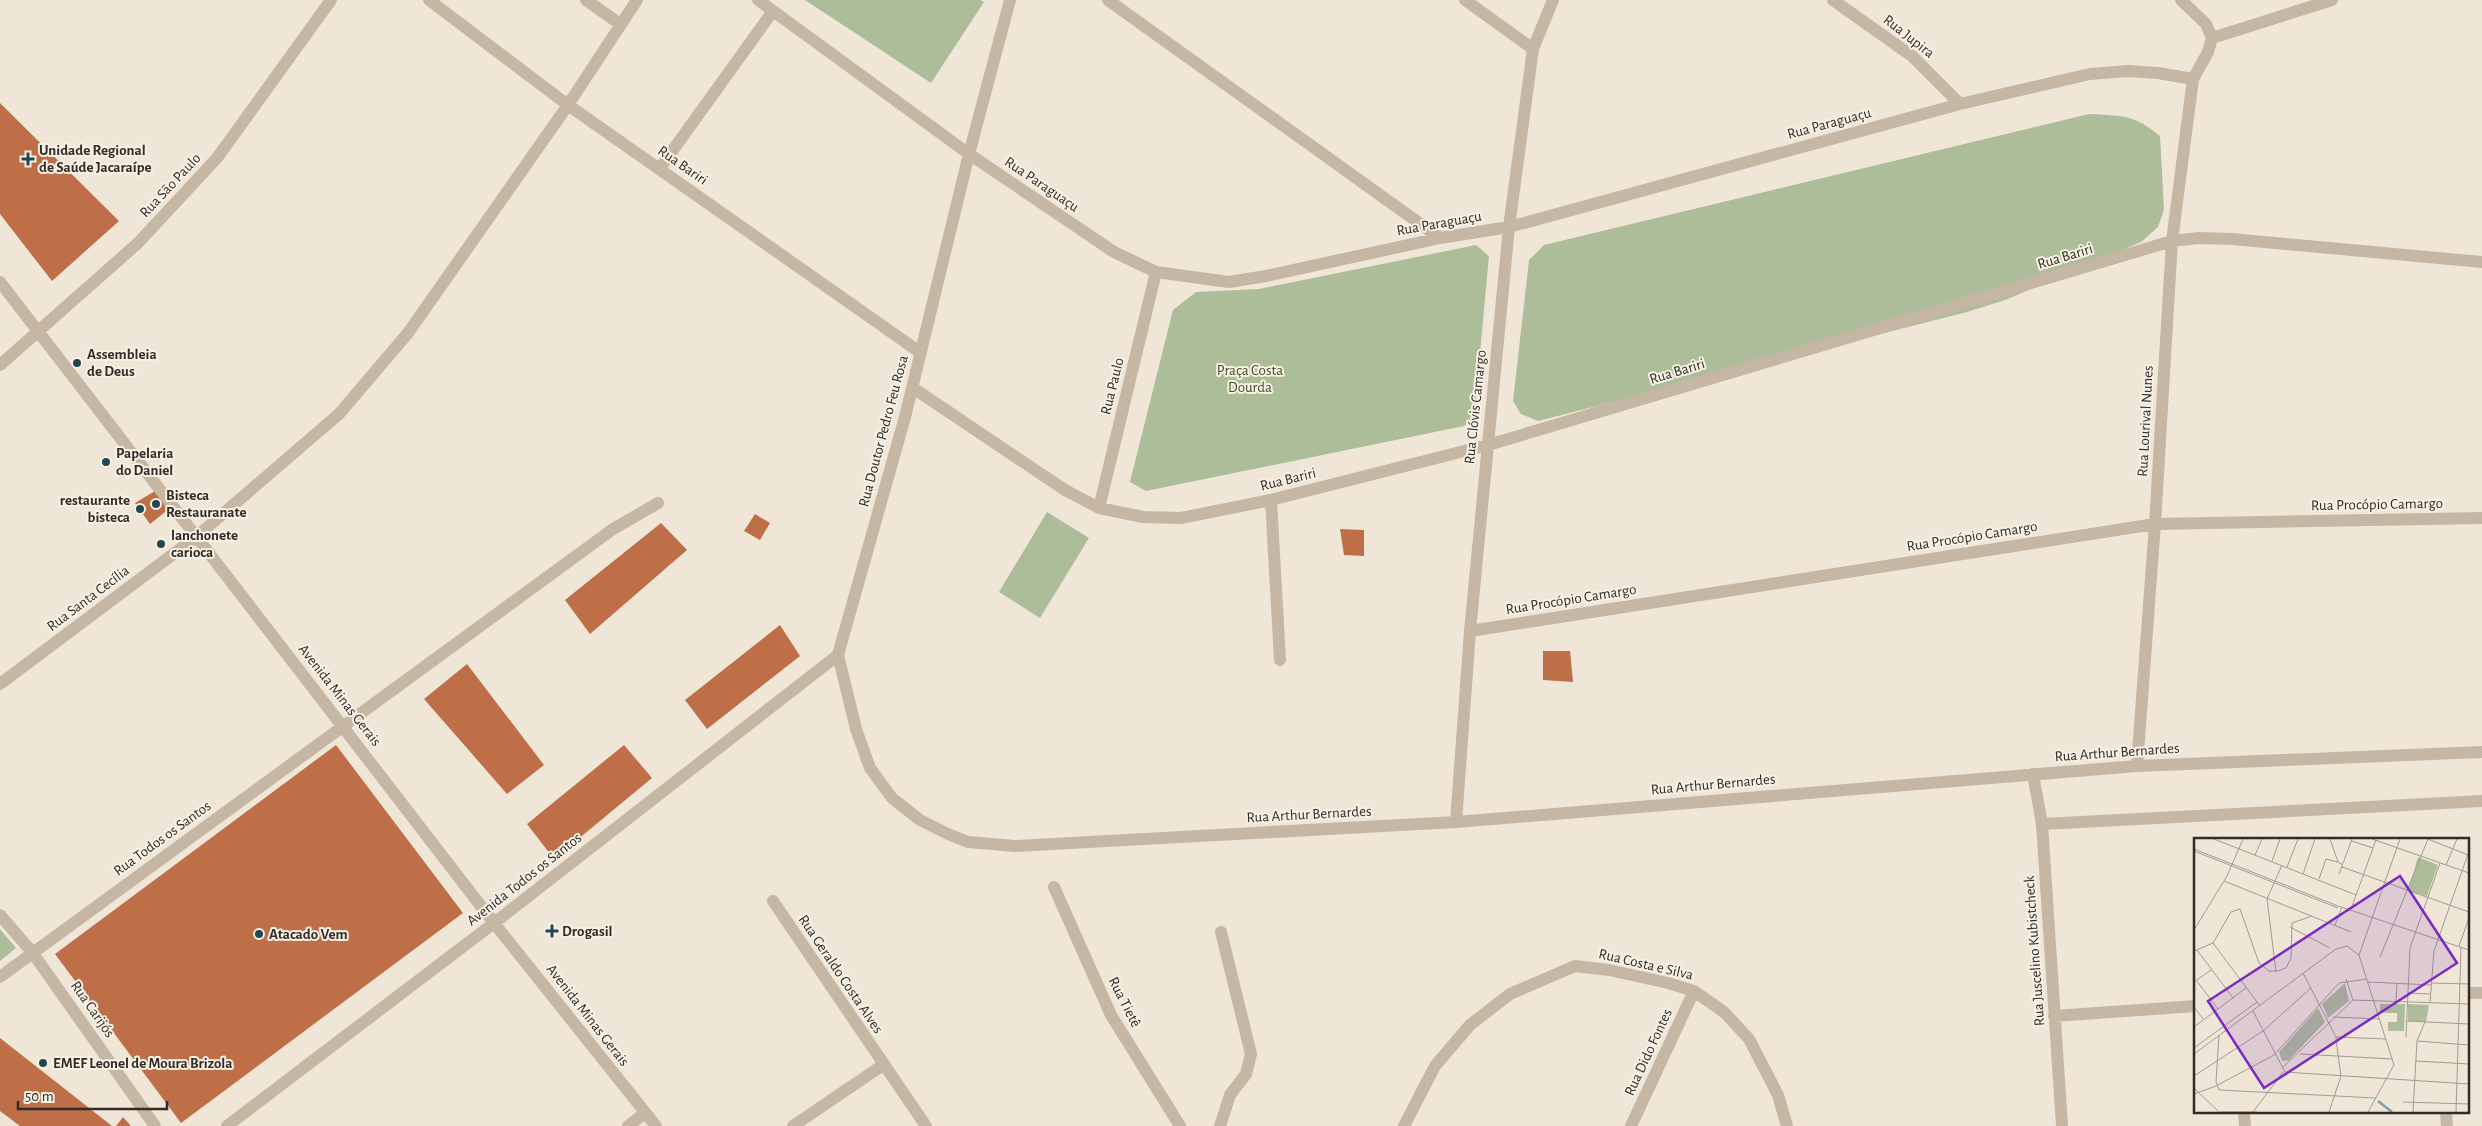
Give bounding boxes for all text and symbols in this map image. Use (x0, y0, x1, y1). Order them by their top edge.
street label: Rua Jupira (1880, 12, 1937, 61)
street label: Rua Paraguaçu (1786, 105, 1873, 142)
place label: Unidade Regional de Saúde Jacaraípe (39, 143, 152, 175)
street label: Rua Bariri (655, 143, 710, 188)
street label: Rua São Paulo (137, 150, 204, 220)
marker: Unidade Regional de Saúde Jacaraípe (21, 152, 35, 166)
street label: Rua Paraguaçu (1002, 154, 1082, 215)
street label: Rua Paraguaçu (1395, 209, 1483, 238)
street label: Rua Bariri (2036, 241, 2095, 272)
place label: Assembleia de Deus (87, 347, 157, 379)
street label: Rua Clóvis Camargo (1462, 349, 1489, 465)
street label: Rua Doutor Pedro Feu Rosa (856, 354, 911, 508)
street label: Rua Paulo (1098, 356, 1127, 416)
street label: Rua Bariri (1648, 356, 1707, 387)
marker: Assembleia de Deus (71, 357, 83, 369)
park label: Praça Costa Dourda (1217, 363, 1283, 395)
street label: Rua Lourival Nunes (2135, 365, 2156, 477)
place label: Papelaria do Daniel (116, 446, 173, 478)
marker: Papelaria do Daniel (100, 456, 112, 468)
street label: Rua Bariri (1259, 465, 1318, 494)
place label: Bisteca Restauranate (166, 488, 247, 520)
place label: restaurante bisteca (60, 493, 130, 525)
street label: Rua Procópio Camargo (2311, 496, 2443, 513)
marker: Bisteca Restauranate (150, 498, 162, 510)
marker: restaurante bisteca (134, 503, 146, 515)
street label: Rua Procópio Camargo (1906, 519, 2038, 554)
place label: lanchonete carioca (171, 528, 238, 560)
marker: lanchonete carioca (155, 538, 167, 550)
street label: Rua Santa Cecília (44, 563, 132, 634)
street label: Rua Procópio Camargo (1505, 582, 1637, 617)
street label: Avenida Minas Gerais (295, 642, 384, 749)
street label: Rua Arthur Bernardes (2054, 741, 2180, 764)
street label: Rua Arthur Bernardes (1650, 772, 1776, 797)
street label: Rua Todos os Santos (111, 798, 214, 879)
street label: Rua Arthur Bernardes (1246, 804, 1372, 825)
street label: Avenida Todos os Santos (464, 830, 584, 929)
inset map (2194, 838, 2470, 1114)
street label: Rua Juscelino Kubistcheck (2022, 875, 2047, 1027)
street label: Rua Geraldo Costa Alves (795, 912, 886, 1036)
place label: Drogasil (562, 924, 613, 939)
marker: Drogasil (546, 925, 558, 937)
place label: Atacado Vem (269, 927, 348, 942)
marker: Atacado Vem (253, 928, 265, 940)
street label: Rua Costa e Silva (1597, 946, 1695, 983)
street label: Avenida Minas Gerais (543, 962, 632, 1069)
street label: Rua Tietê (1106, 975, 1144, 1030)
street label: Rua Carijós (68, 978, 117, 1040)
street label: Rua Dido Fontes (1622, 1006, 1675, 1098)
place label: EMEF Leonel de Moura Brizola (53, 1056, 233, 1071)
marker: EMEF Leonel de Moura Brizola (37, 1057, 49, 1069)
scale bar (18, 1078, 166, 1110)
text: 50 m (25, 1089, 54, 1104)

